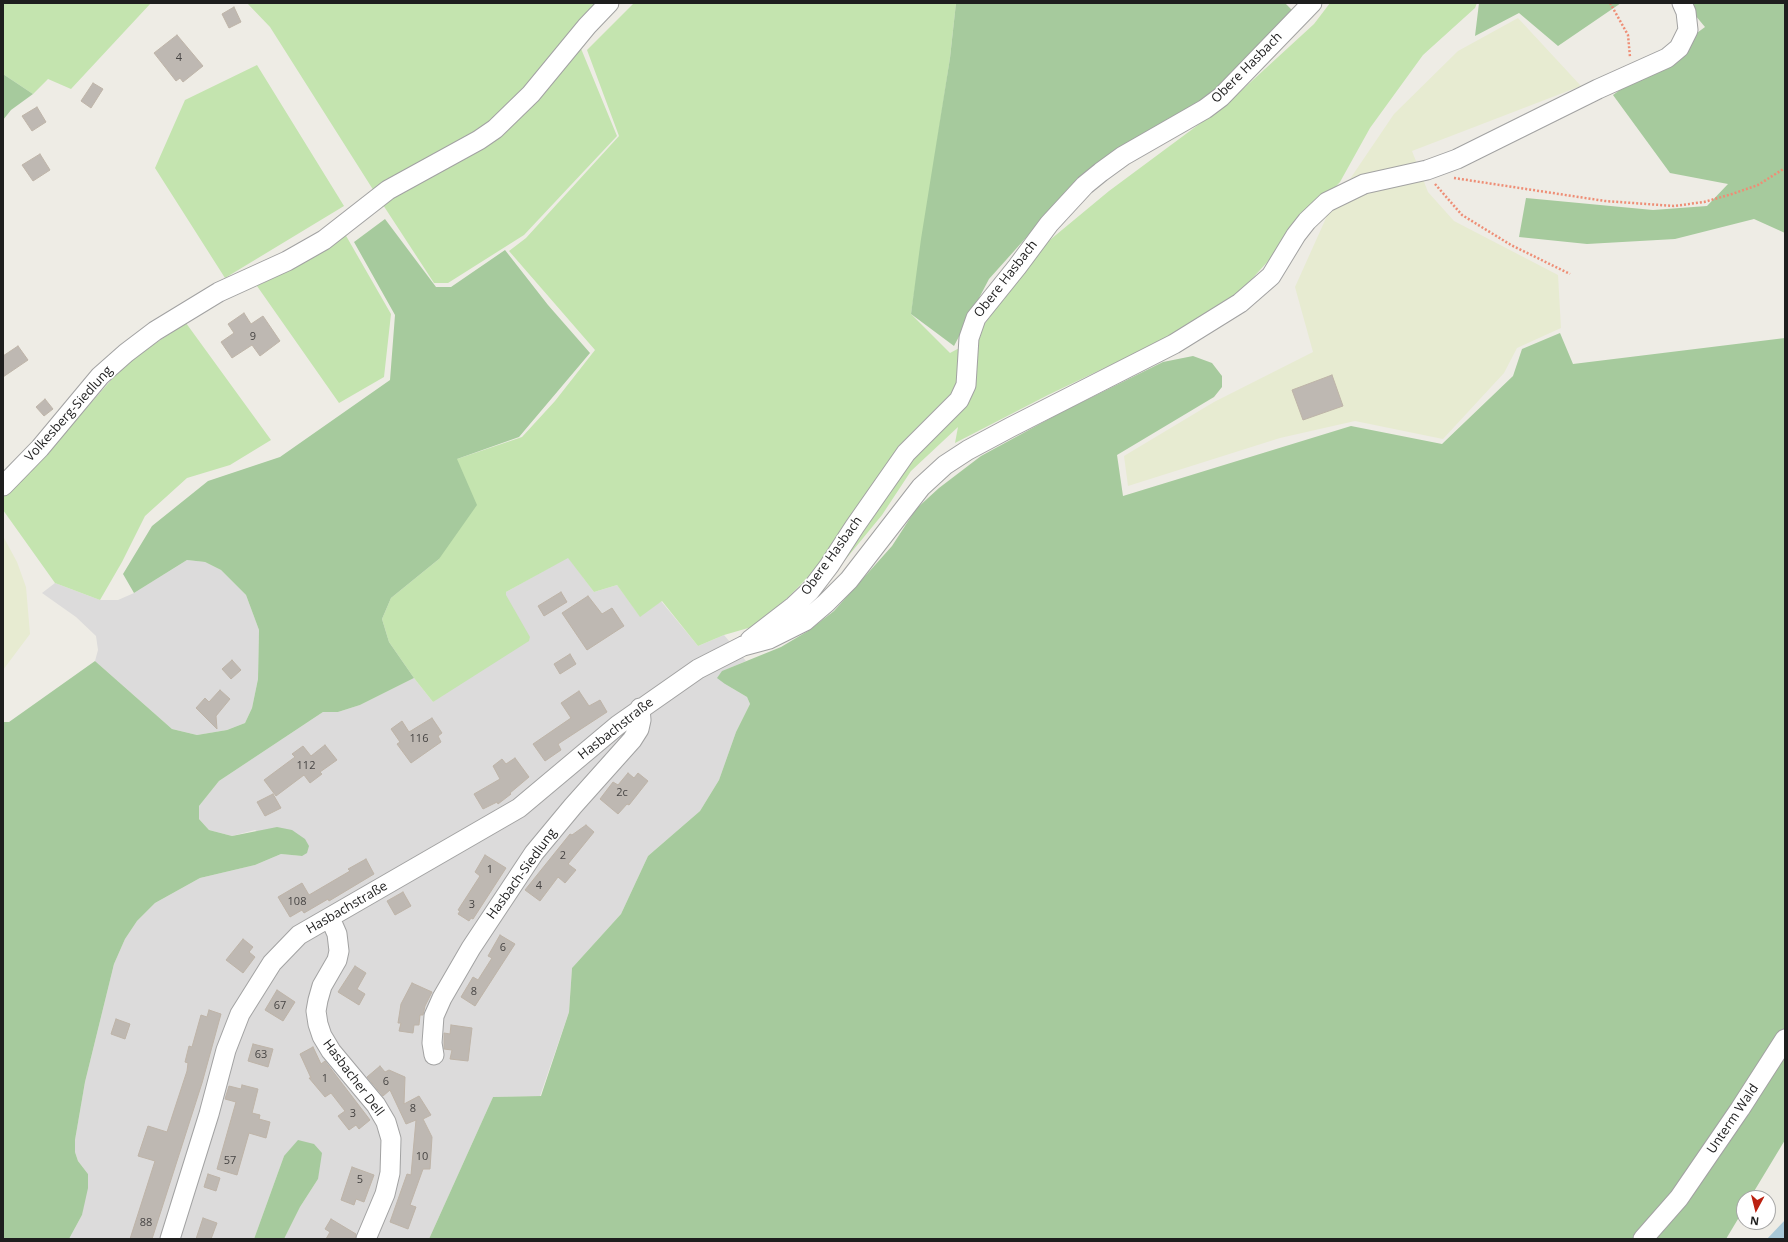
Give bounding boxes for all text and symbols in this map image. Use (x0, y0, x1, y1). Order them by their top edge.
street label: Obere Hasbach (1208, 29, 1286, 107)
house number: 4 (176, 51, 182, 65)
street label: Obere Hasbach (971, 237, 1041, 321)
house number: 9 (250, 330, 256, 344)
street label: Volkesberg-Siedlung (22, 363, 116, 465)
street label: Obere Hasbach (798, 513, 866, 599)
street label: Hasbachstraße (575, 695, 657, 763)
house number: 116 (410, 732, 428, 746)
house number: 112 (297, 759, 315, 773)
house number: 2c (616, 786, 628, 800)
street label: Hasbach-Siedlung (484, 826, 560, 922)
house number: 2 (560, 849, 566, 863)
house number: 1 (487, 863, 493, 877)
street label: Hasbachstraße (304, 878, 390, 938)
house number: 4 (536, 879, 542, 893)
house number: 108 (288, 895, 306, 909)
house number: 3 (469, 898, 475, 912)
house number: 6 (500, 941, 506, 955)
house number: 8 (471, 985, 477, 999)
house number: 67 (274, 999, 286, 1013)
street label: Hasbacher Dell (319, 1037, 387, 1119)
house number: 63 (255, 1048, 267, 1062)
house number: 1 (322, 1072, 328, 1086)
house number: 6 (383, 1075, 389, 1089)
street label: Unterm Wald (1704, 1081, 1762, 1157)
house number: 8 (410, 1102, 416, 1116)
house number: 3 (350, 1107, 356, 1121)
house number: 10 (416, 1150, 428, 1164)
house number: 57 (224, 1154, 236, 1168)
house number: 5 (357, 1173, 363, 1187)
north arrow (1736, 1190, 1776, 1230)
text: N (1749, 1213, 1760, 1229)
house number: 88 (140, 1216, 152, 1230)

